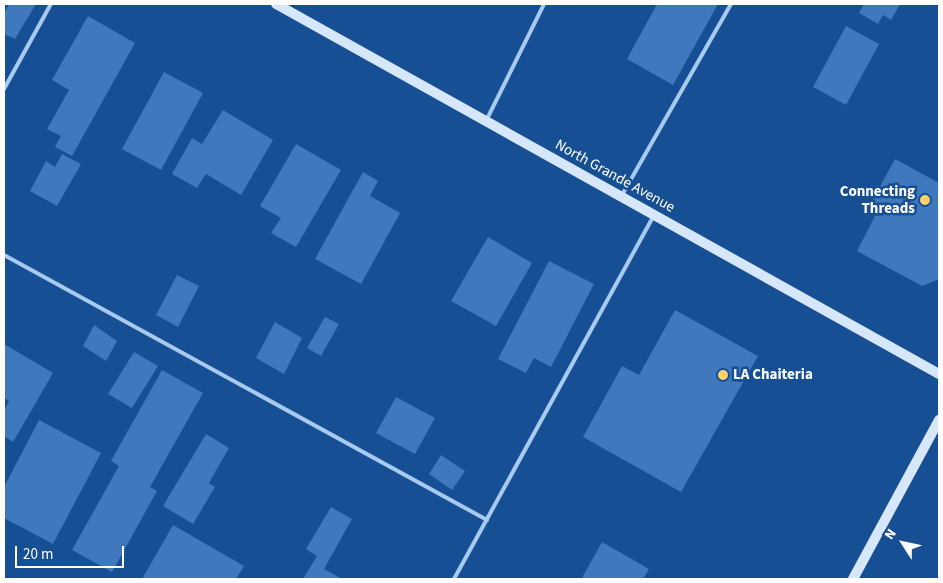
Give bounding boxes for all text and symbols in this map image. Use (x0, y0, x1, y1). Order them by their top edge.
street label: North Grande Avenue (552, 136, 678, 216)
place label: Connecting Threads (840, 182, 915, 217)
marker: Connecting Threads (919, 194, 931, 206)
place label: LA Chaiteria (733, 366, 813, 384)
marker: LA Chaiteria (717, 369, 729, 381)
north arrow (878, 518, 928, 568)
text: N (880, 525, 902, 544)
scale bar (18, 536, 126, 568)
text: 20 m (23, 544, 53, 565)

